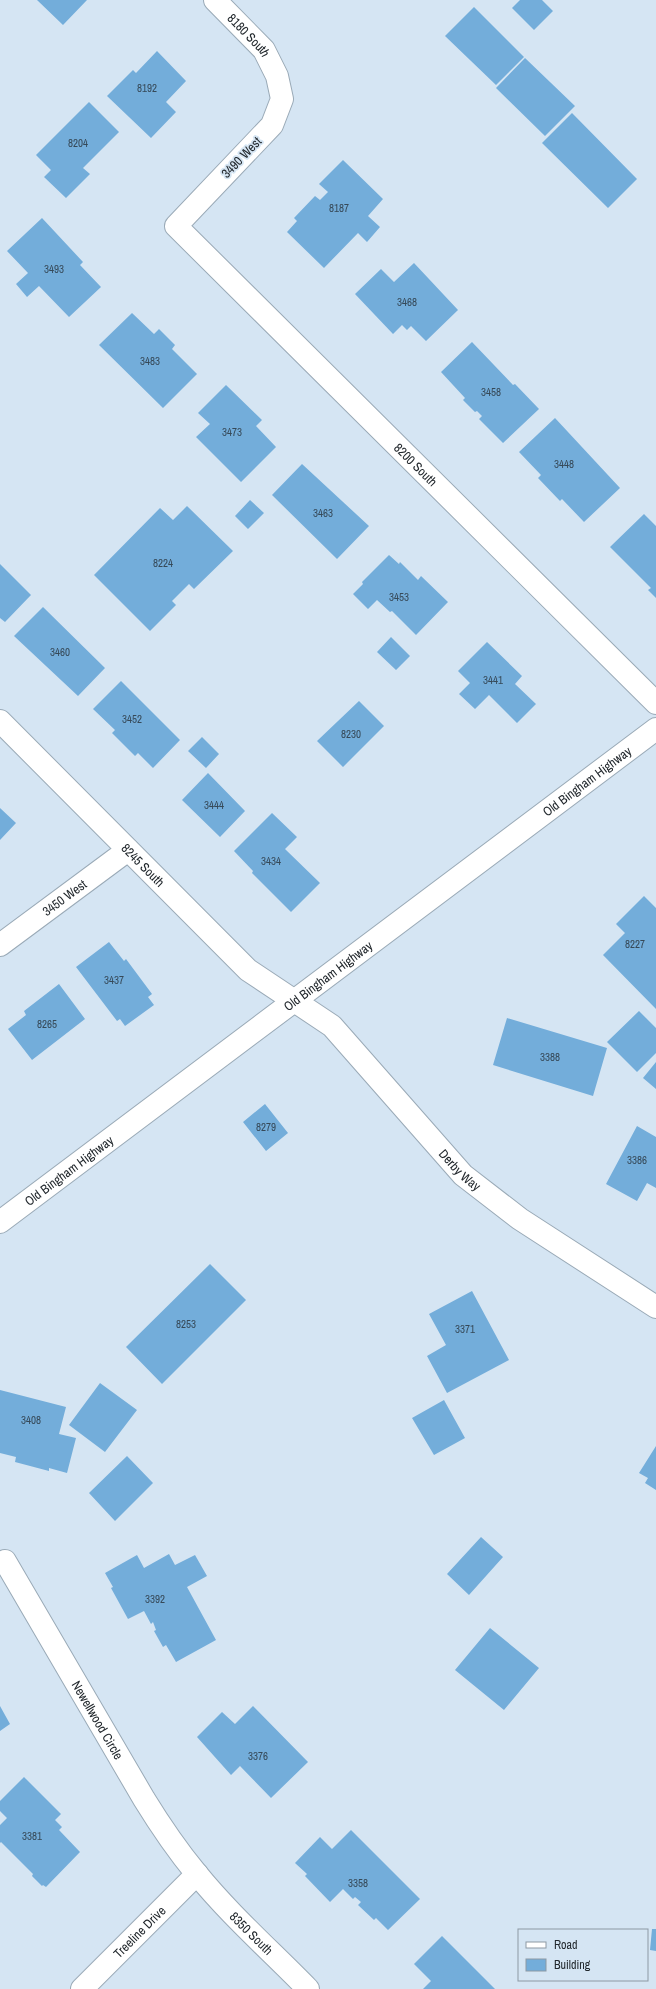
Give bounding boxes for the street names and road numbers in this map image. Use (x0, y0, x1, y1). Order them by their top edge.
street label: 8180 South (224, 10, 274, 60)
street label: 3490 West (218, 133, 265, 182)
street label: 8200 South (390, 439, 441, 490)
street label: Old Bingham Highway (539, 742, 635, 820)
street label: 8245 South (118, 840, 168, 891)
street label: 3450 West (39, 876, 90, 920)
street label: Old Bingham Highway (280, 937, 376, 1015)
street label: Old Bingham Highway (21, 1131, 117, 1210)
street label: Derby Way (435, 1146, 485, 1195)
street label: Newellwood Circle (68, 1678, 127, 1763)
street label: Treeline Drive (110, 1902, 169, 1962)
street label: 8350 South (226, 1908, 277, 1959)

